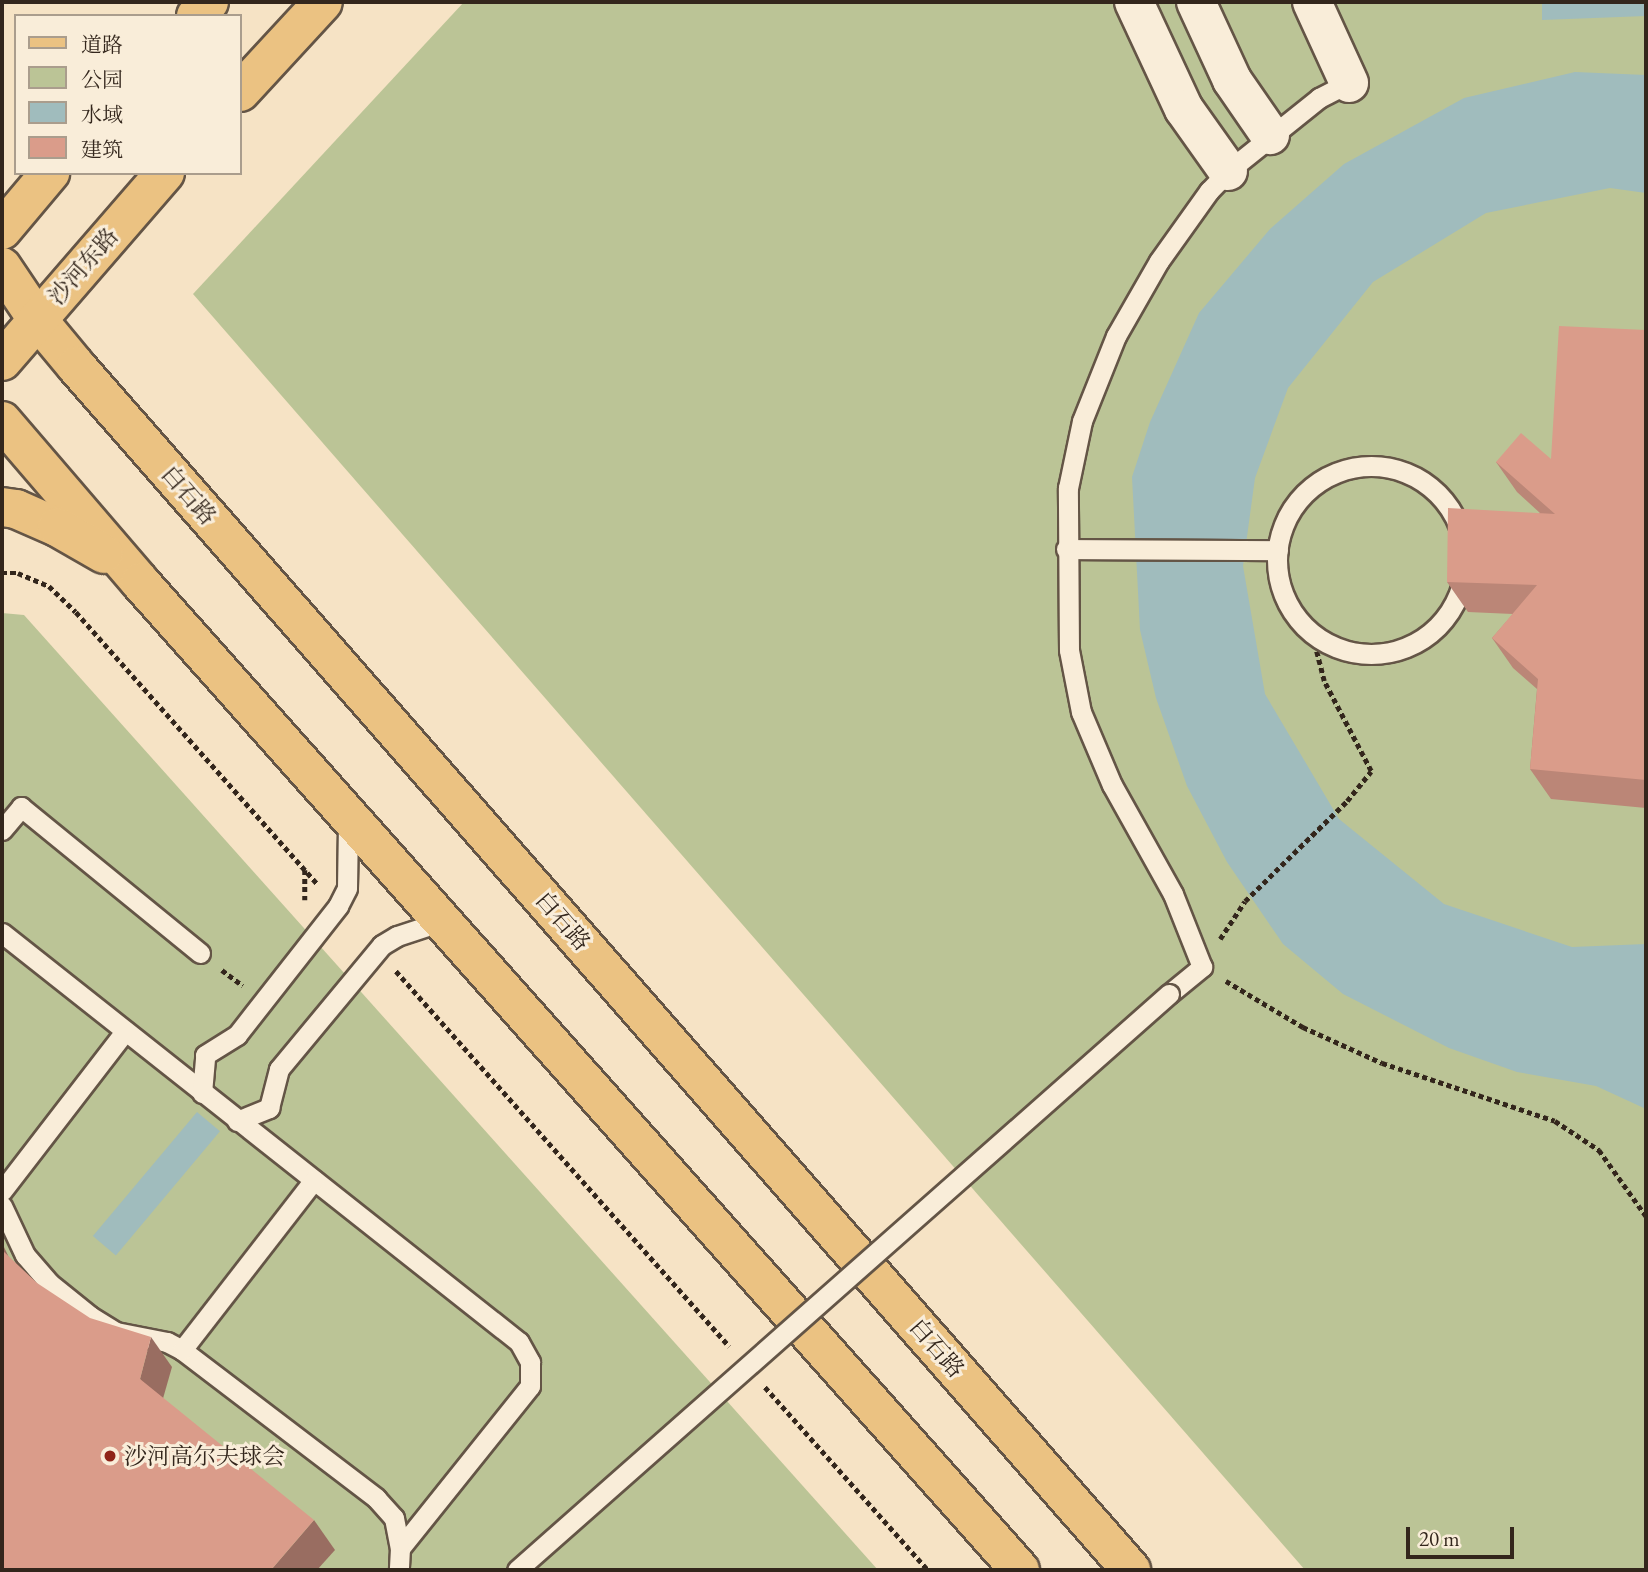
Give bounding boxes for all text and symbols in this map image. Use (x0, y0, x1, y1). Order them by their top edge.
legend (14, 14, 242, 175)
text: 道路 (81, 31, 123, 58)
text: 公园 (81, 66, 123, 93)
text: 水域 (81, 101, 123, 128)
text: 建筑 (81, 136, 123, 163)
street label: 沙河东路 (42, 222, 124, 310)
street label: 白石路 (156, 460, 222, 530)
street label: 白石路 (530, 886, 596, 956)
street label: 白石路 (904, 1313, 970, 1383)
place label: 沙河高尔夫球会 (124, 1442, 285, 1470)
marker: 沙河高尔夫球会 (102, 1448, 118, 1464)
scale bar (1410, 1512, 1518, 1556)
text: 20 m (1419, 1525, 1460, 1552)

